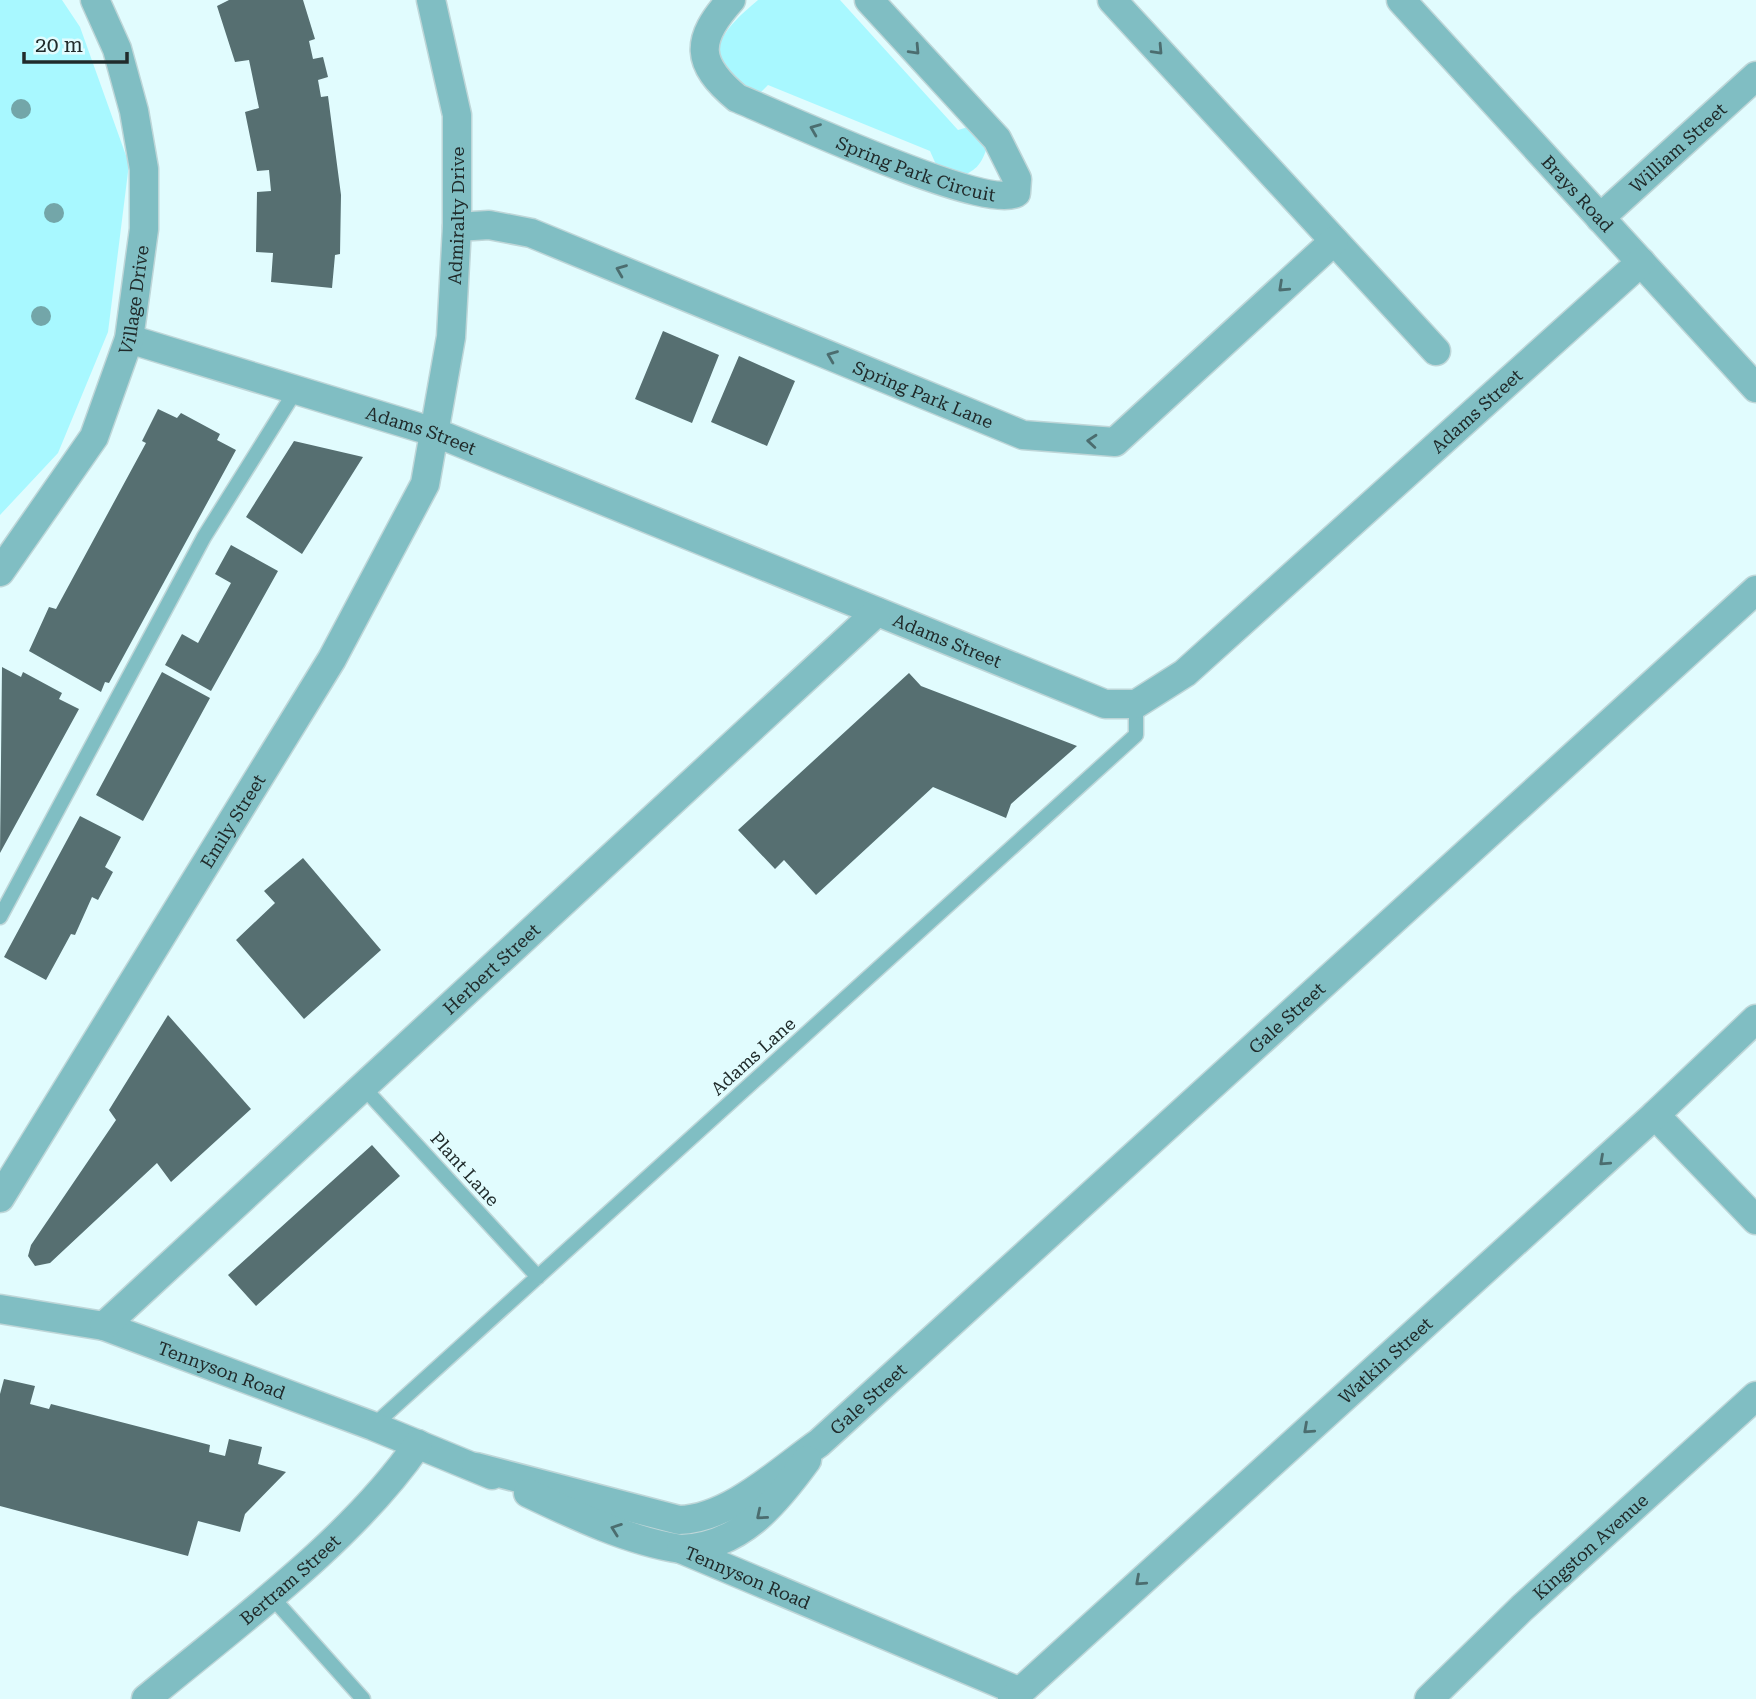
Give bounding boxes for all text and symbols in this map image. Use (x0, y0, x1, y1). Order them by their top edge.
scale bar (24, 21, 128, 65)
text: 20 m (35, 33, 83, 57)
one-way arrow (907, 42, 919, 55)
one-way arrow (1150, 42, 1162, 55)
street label: William Street (1625, 98, 1731, 197)
one-way arrow (809, 124, 821, 138)
street label: Spring Park Circuit (833, 131, 997, 205)
street label: Admiralty Drive (443, 147, 468, 285)
street label: Brays Road (1538, 151, 1618, 236)
street label: Village Drive (114, 244, 152, 357)
one-way arrow (616, 264, 629, 278)
one-way arrow (1278, 279, 1291, 291)
one-way arrow (826, 351, 838, 365)
street label: Spring Park Lane (850, 356, 997, 432)
street label: Adams Street (1426, 364, 1526, 457)
street label: Adams Street (364, 401, 480, 459)
one-way arrow (1087, 434, 1098, 449)
street label: Adams Street (890, 609, 1005, 672)
street label: Emily Street (196, 770, 269, 872)
street label: Herbert Street (438, 918, 544, 1018)
street label: Gale Street (1244, 977, 1329, 1058)
street label: Adams Lane (707, 1013, 799, 1099)
street label: Plant Lane (426, 1128, 504, 1210)
one-way arrow (1600, 1153, 1613, 1165)
street label: Watkin Street (1334, 1312, 1436, 1408)
street label: Tennyson Road (155, 1337, 289, 1403)
street label: Gale Street (825, 1358, 910, 1439)
one-way arrow (1304, 1421, 1317, 1433)
street label: Kingston Avenue (1528, 1489, 1652, 1604)
one-way arrow (756, 1507, 769, 1519)
one-way arrow (610, 1524, 622, 1538)
street label: Bertram Street (235, 1530, 344, 1629)
street label: Tennyson Road (682, 1541, 814, 1613)
one-way arrow (1135, 1573, 1148, 1586)

